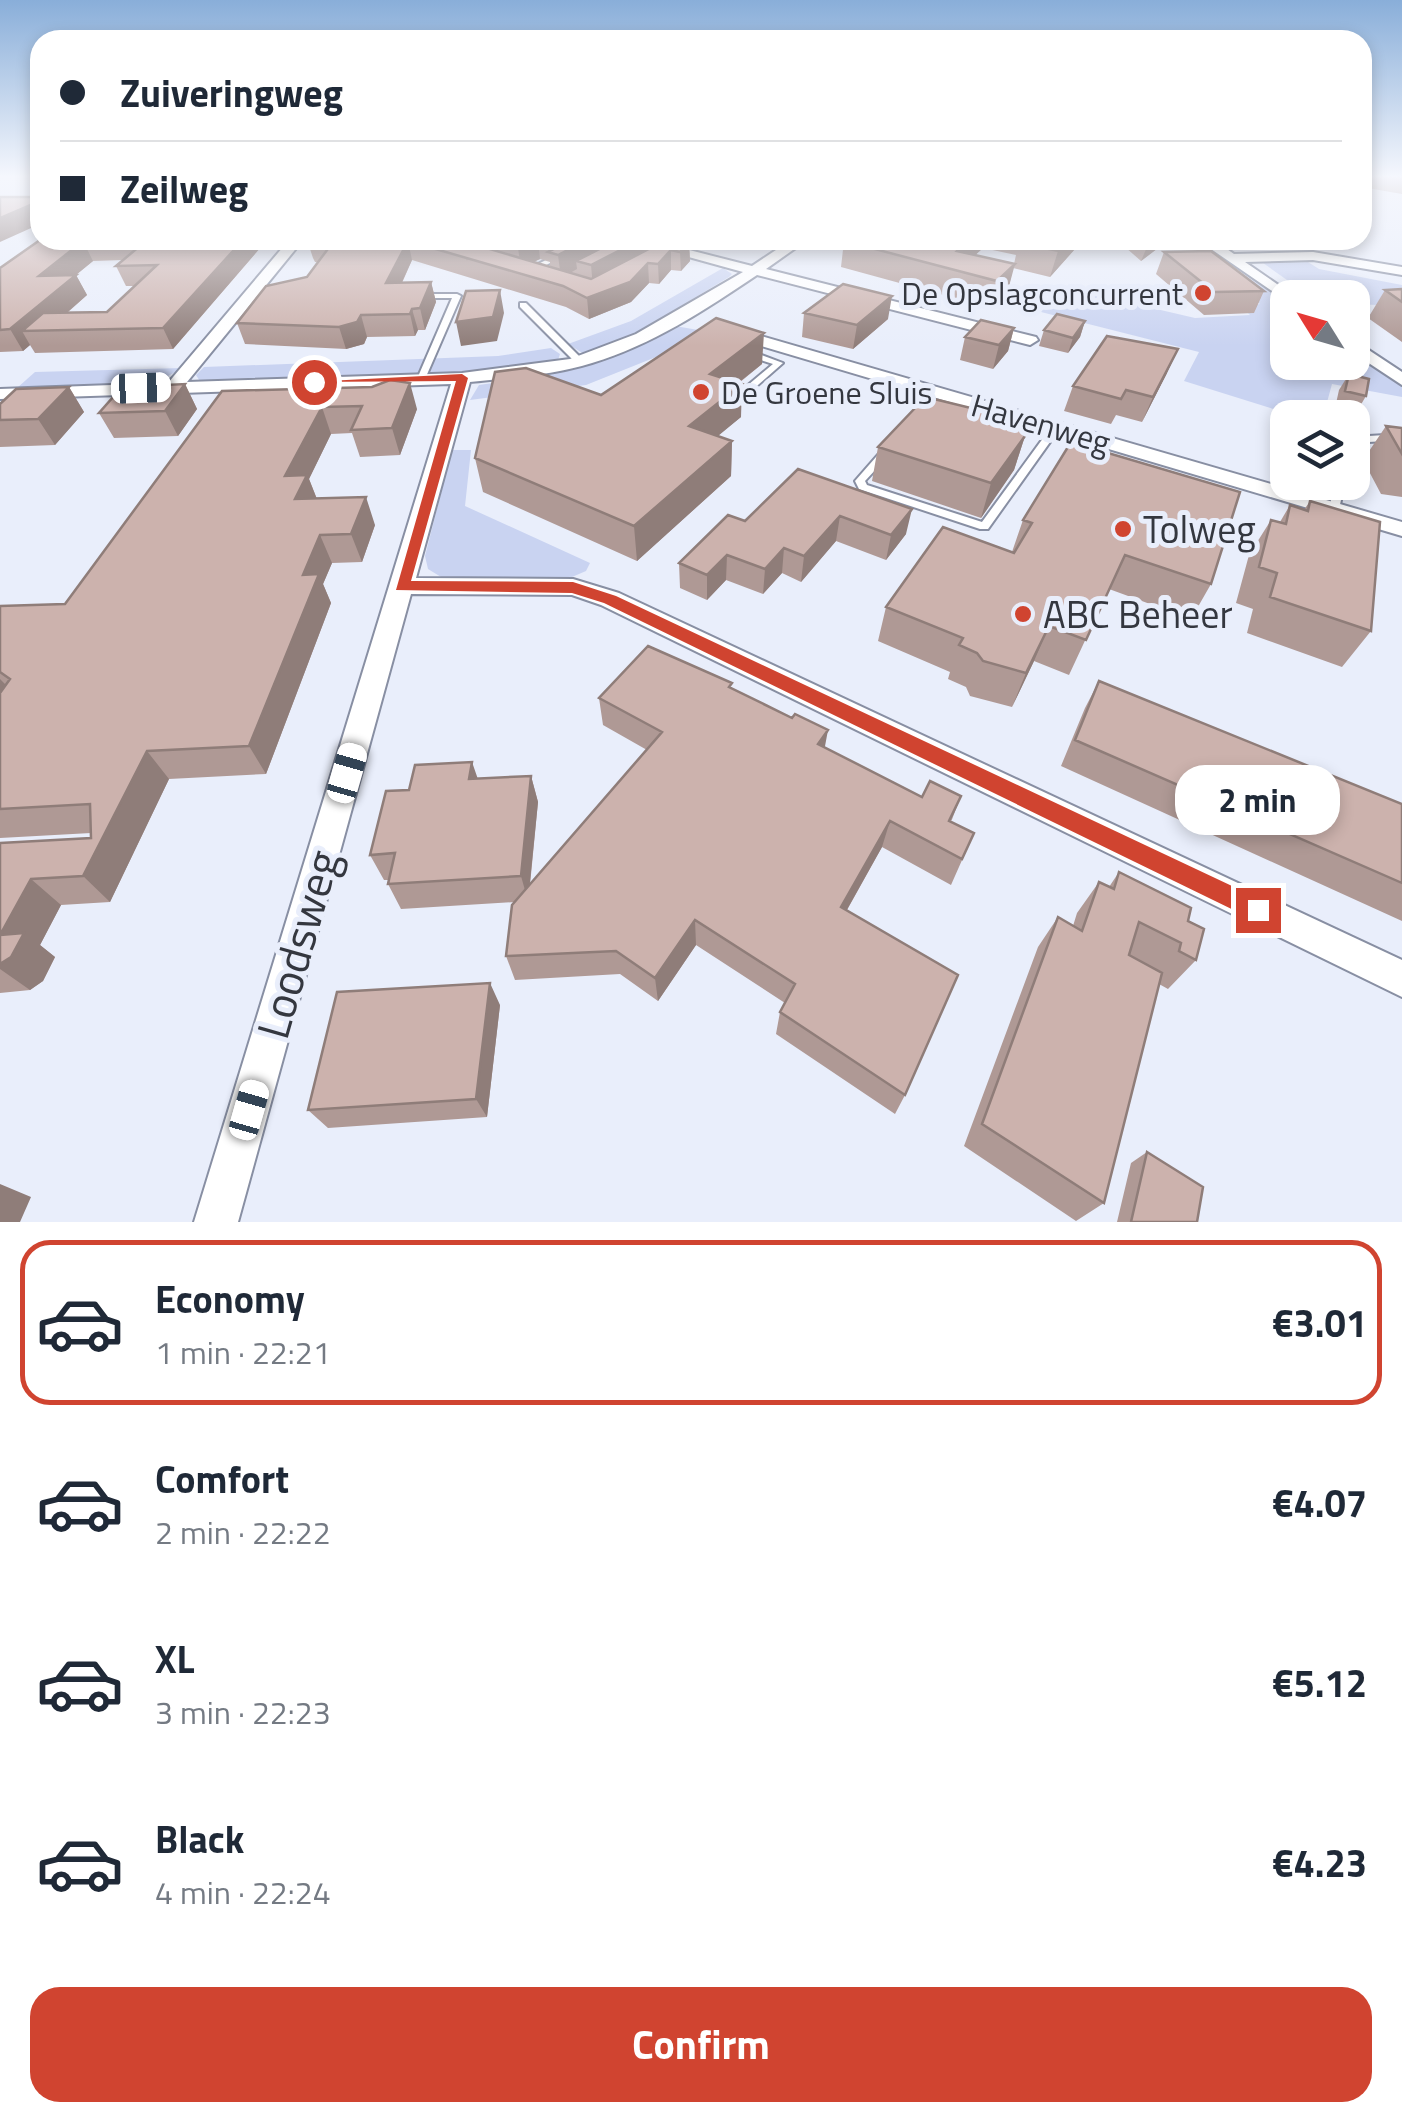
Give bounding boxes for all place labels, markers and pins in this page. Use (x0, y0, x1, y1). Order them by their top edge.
place label: De Opslagconcurrent (901, 269, 1183, 317)
marker: De Opslagconcurrent (1192, 282, 1214, 304)
place label: De Groene Sluis (721, 368, 932, 416)
marker: De Groene Sluis (690, 381, 712, 403)
place label: Tolweg (1143, 500, 1256, 558)
marker: Tolweg (1112, 518, 1134, 540)
place label: ABC Beheer (1043, 585, 1233, 643)
marker: ABC Beheer (1012, 603, 1034, 625)

